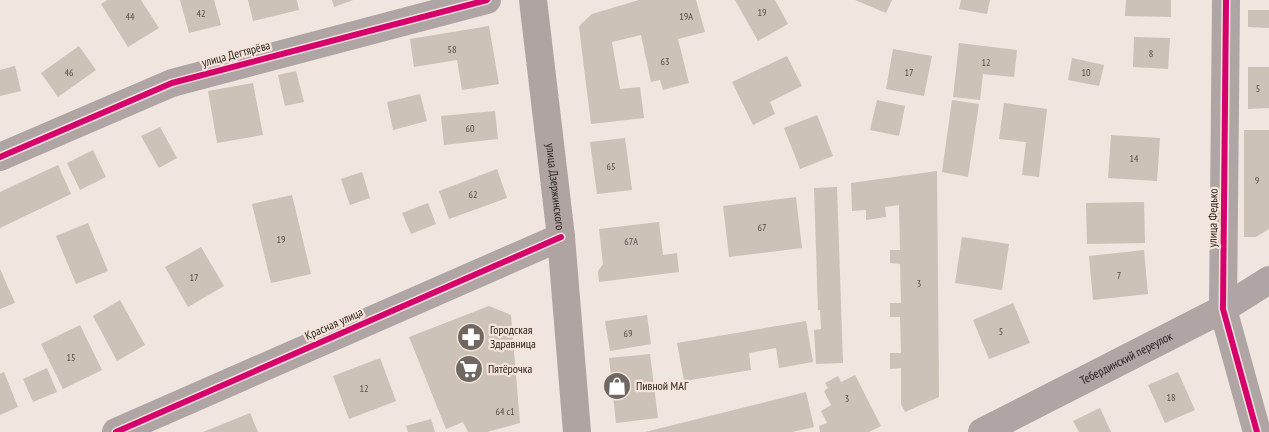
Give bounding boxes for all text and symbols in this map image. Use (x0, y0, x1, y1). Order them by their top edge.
house number: 19 (758, 6, 767, 19)
house number: 42 (197, 7, 206, 20)
house number: 44 (126, 10, 135, 23)
house number: 19А (679, 10, 693, 23)
street label: улица Дегтярёва (200, 37, 272, 70)
house number: 58 (448, 43, 457, 56)
house number: 8 (1149, 47, 1153, 60)
house number: 63 (661, 55, 670, 68)
house number: 12 (982, 56, 991, 69)
house number: 46 (65, 66, 74, 79)
house number: 17 (905, 66, 914, 79)
house number: 10 (1082, 66, 1091, 79)
house number: 5 (1256, 82, 1260, 95)
house number: 60 (466, 122, 475, 135)
street label: улица Дзержинского (543, 142, 568, 231)
house number: 14 (1130, 152, 1139, 165)
house number: 65 (607, 160, 616, 173)
house number: 9 (1255, 174, 1259, 187)
house number: 62 (469, 188, 478, 201)
street label: улица Федько (1204, 188, 1221, 248)
house number: 67 (758, 221, 767, 234)
house number: 19 (277, 233, 286, 246)
house number: 67А (624, 235, 638, 248)
house number: 7 (1117, 269, 1121, 282)
house number: 17 (190, 271, 199, 284)
house number: 3 (917, 277, 921, 290)
street label: Красная улица (302, 304, 365, 343)
pharmacy icon: Городская Здравница (456, 322, 486, 352)
place label: Городская Здравница (490, 322, 536, 351)
house number: 5 (999, 325, 1003, 338)
house number: 69 (624, 327, 633, 340)
street label: Тебердинский переулок (1077, 328, 1175, 388)
house number: 15 (67, 351, 76, 364)
supermarket icon: Пятёрочка (454, 354, 484, 384)
place label: Пятёрочка (488, 361, 532, 376)
shop icon: Пивной МАГ (602, 371, 632, 401)
place label: Пивной МАГ (636, 378, 689, 393)
house number: 12 (360, 382, 369, 395)
house number: 18 (1167, 391, 1176, 404)
house number: 3 (845, 392, 849, 405)
house number: 64 с1 (495, 405, 515, 418)

